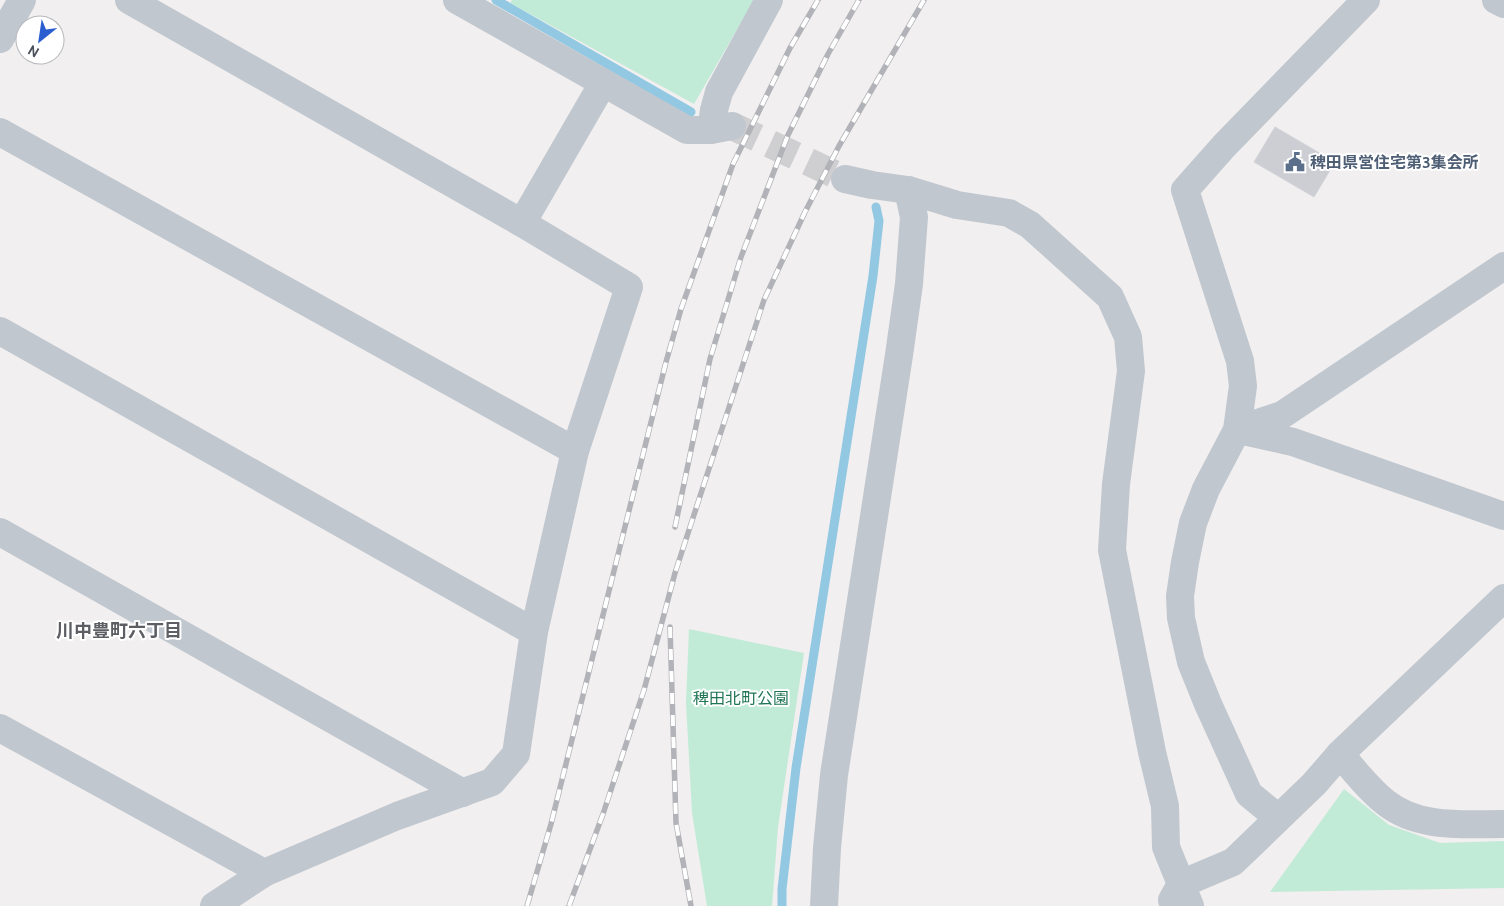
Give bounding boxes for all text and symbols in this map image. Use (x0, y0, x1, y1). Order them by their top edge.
north arrow (15, 15, 65, 65)
text: N (25, 41, 42, 62)
public building icon: 稗田県営住宅第3集会所 (1284, 151, 1306, 173)
place label: 稗田県営住宅第3集会所 (1310, 153, 1479, 172)
district label: 川中豊町六丁目 (56, 620, 182, 642)
park label: 稗田北町公園 (693, 689, 789, 708)

